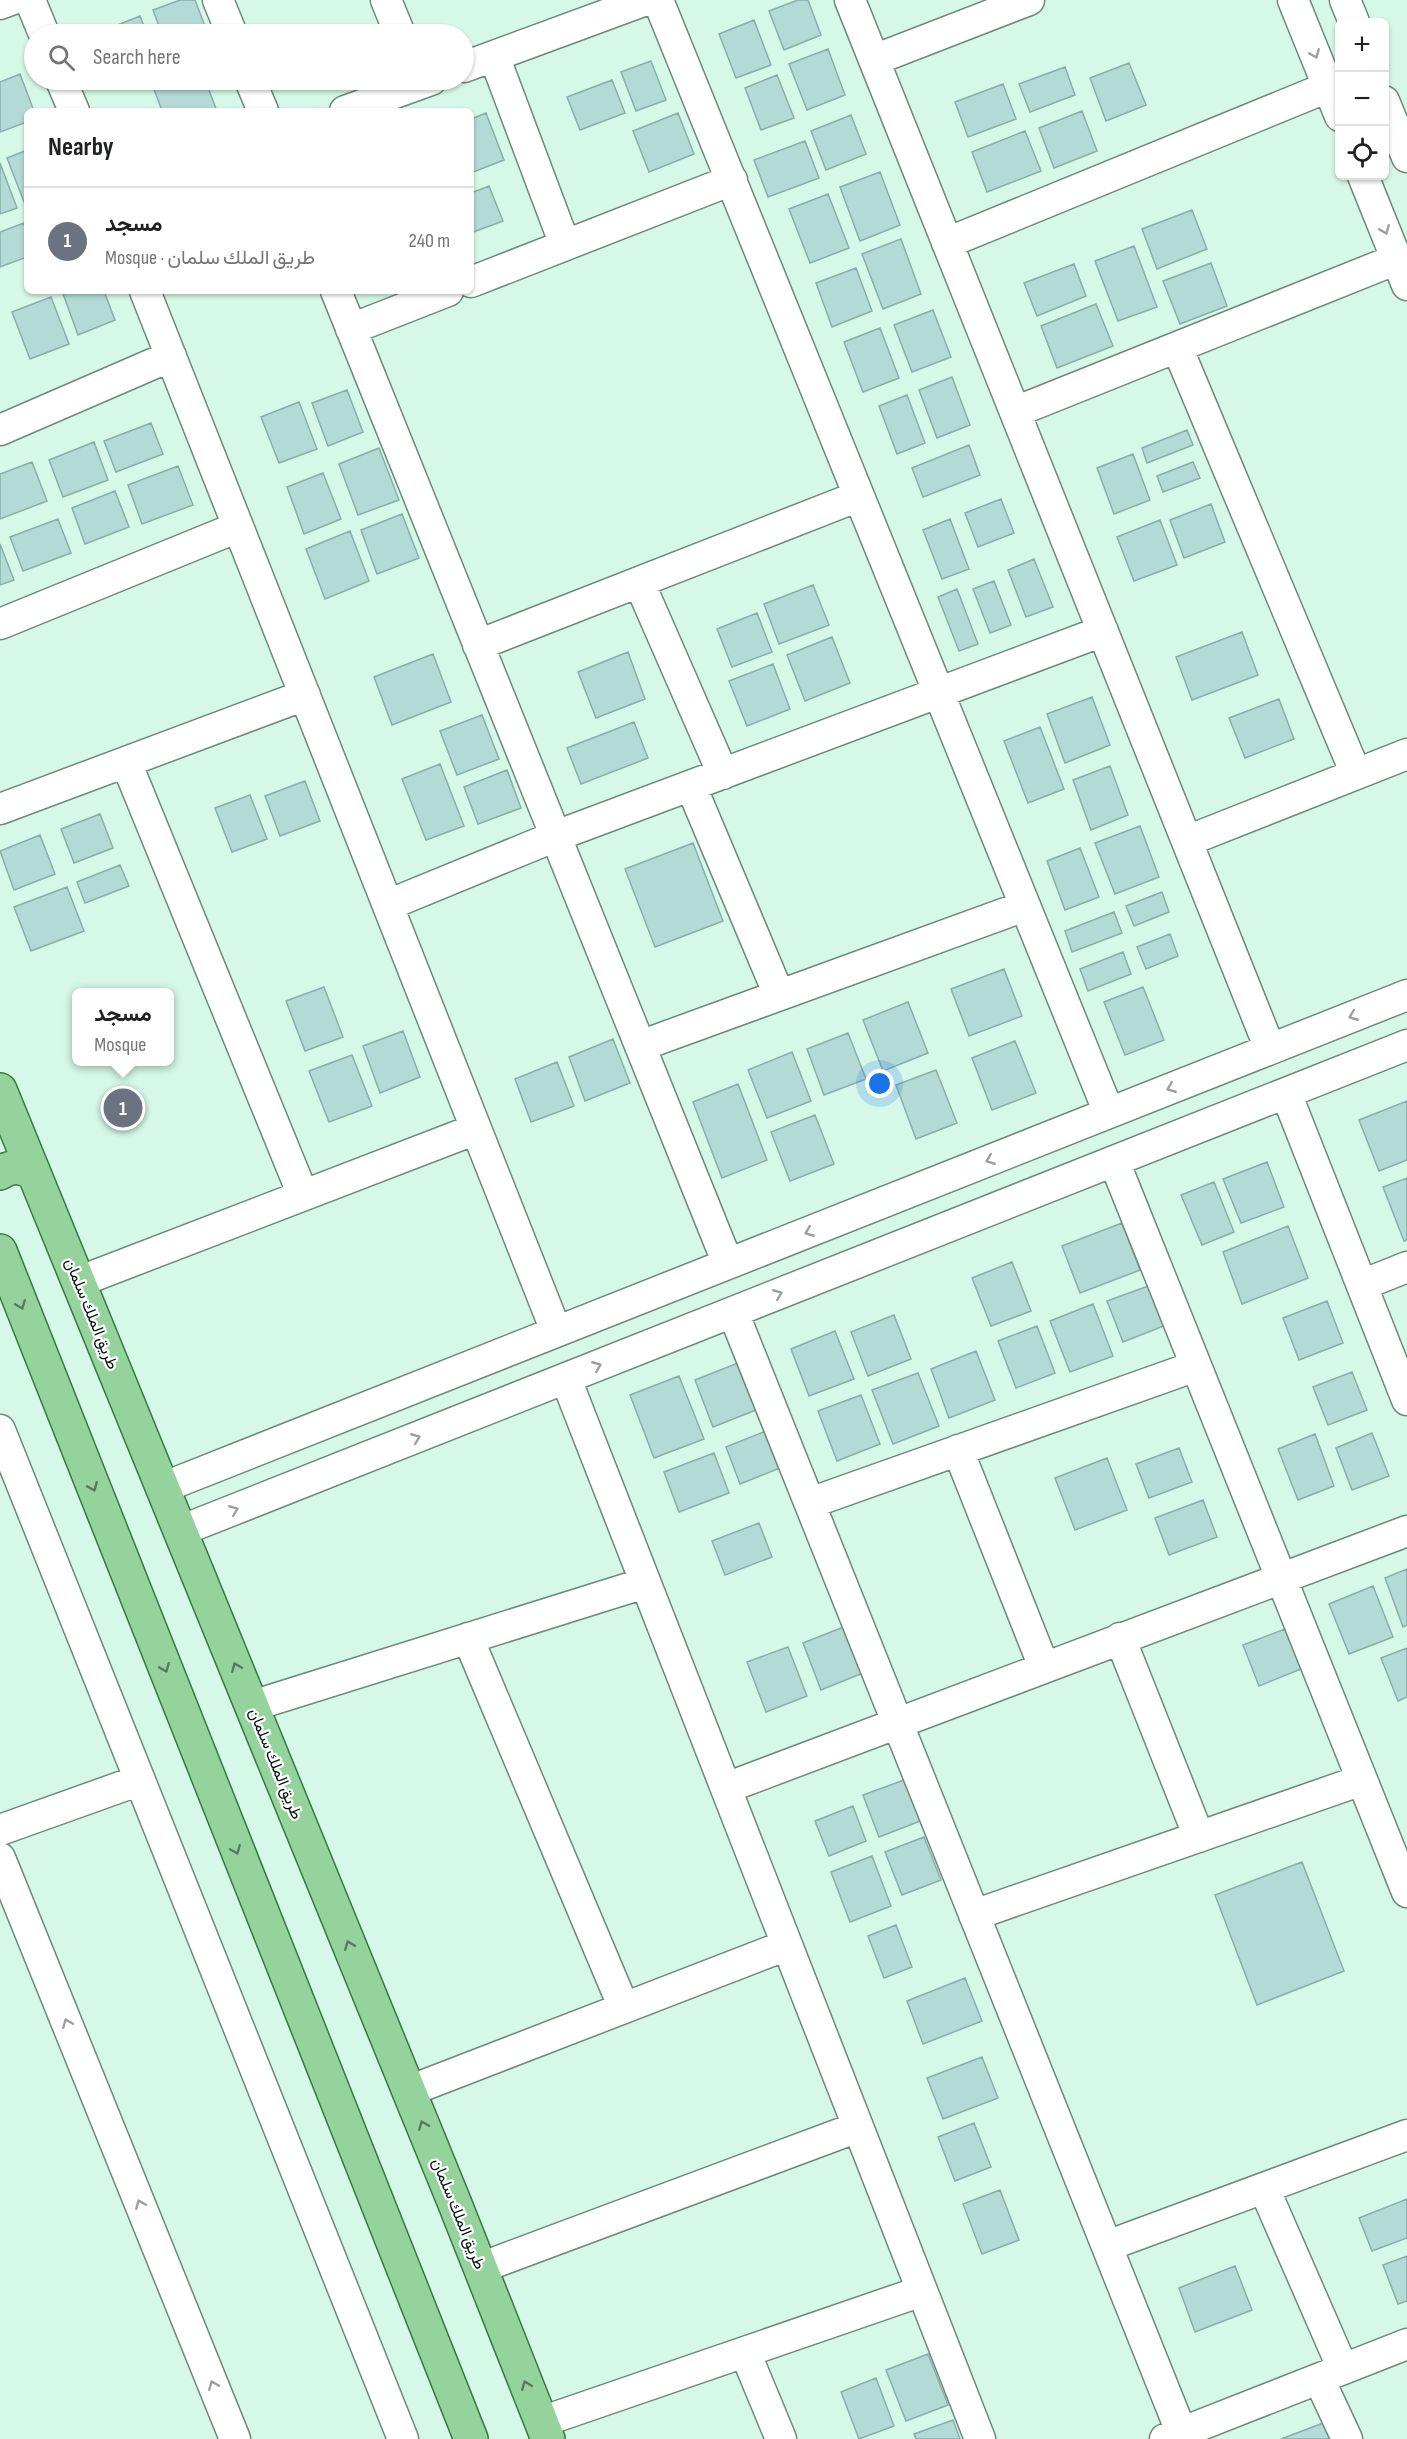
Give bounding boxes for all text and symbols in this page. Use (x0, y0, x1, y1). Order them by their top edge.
map controls (1335, 18, 1389, 180)
button: + (1335, 18, 1389, 72)
search box (24, 24, 474, 90)
icon: search (45, 41, 78, 74)
text: Search here (93, 44, 180, 71)
one-way arrow (1308, 48, 1320, 59)
button: − (1335, 72, 1389, 126)
button: locate (1335, 126, 1389, 180)
text: Nearby (48, 132, 114, 163)
text: مسجد (105, 211, 162, 238)
one-way arrow (1378, 224, 1390, 235)
text: 1 (64, 229, 71, 253)
text: 240 m (409, 229, 450, 253)
text: Mosque · طريق الملك سلمان (105, 246, 315, 270)
popup (72, 988, 174, 1066)
text: مسجد (94, 1001, 152, 1028)
one-way arrow (1348, 1009, 1358, 1022)
text: Mosque (94, 1033, 146, 1057)
your location (865, 1069, 894, 1098)
one-way arrow (1166, 1081, 1177, 1093)
pin: 1 (104, 1086, 142, 1130)
one-way arrow (985, 1153, 996, 1165)
one-way arrow (804, 1225, 815, 1237)
street label: طريق الملك سلمان (60, 1256, 122, 1372)
one-way arrow (772, 1289, 783, 1301)
one-way arrow (14, 1300, 27, 1310)
one-way arrow (591, 1361, 602, 1373)
one-way arrow (410, 1433, 421, 1445)
one-way arrow (86, 1481, 98, 1492)
one-way arrow (228, 1505, 239, 1517)
one-way arrow (157, 1662, 170, 1673)
one-way arrow (231, 1662, 243, 1673)
street label: طريق الملك سلمان (244, 1706, 306, 1822)
one-way arrow (229, 1843, 241, 1854)
one-way arrow (344, 1940, 356, 1951)
one-way arrow (62, 2018, 74, 2029)
one-way arrow (418, 2121, 430, 2132)
street label: طريق الملك سلمان (427, 2156, 489, 2272)
one-way arrow (135, 2199, 147, 2210)
one-way arrow (208, 2380, 220, 2391)
one-way arrow (521, 2380, 533, 2391)

